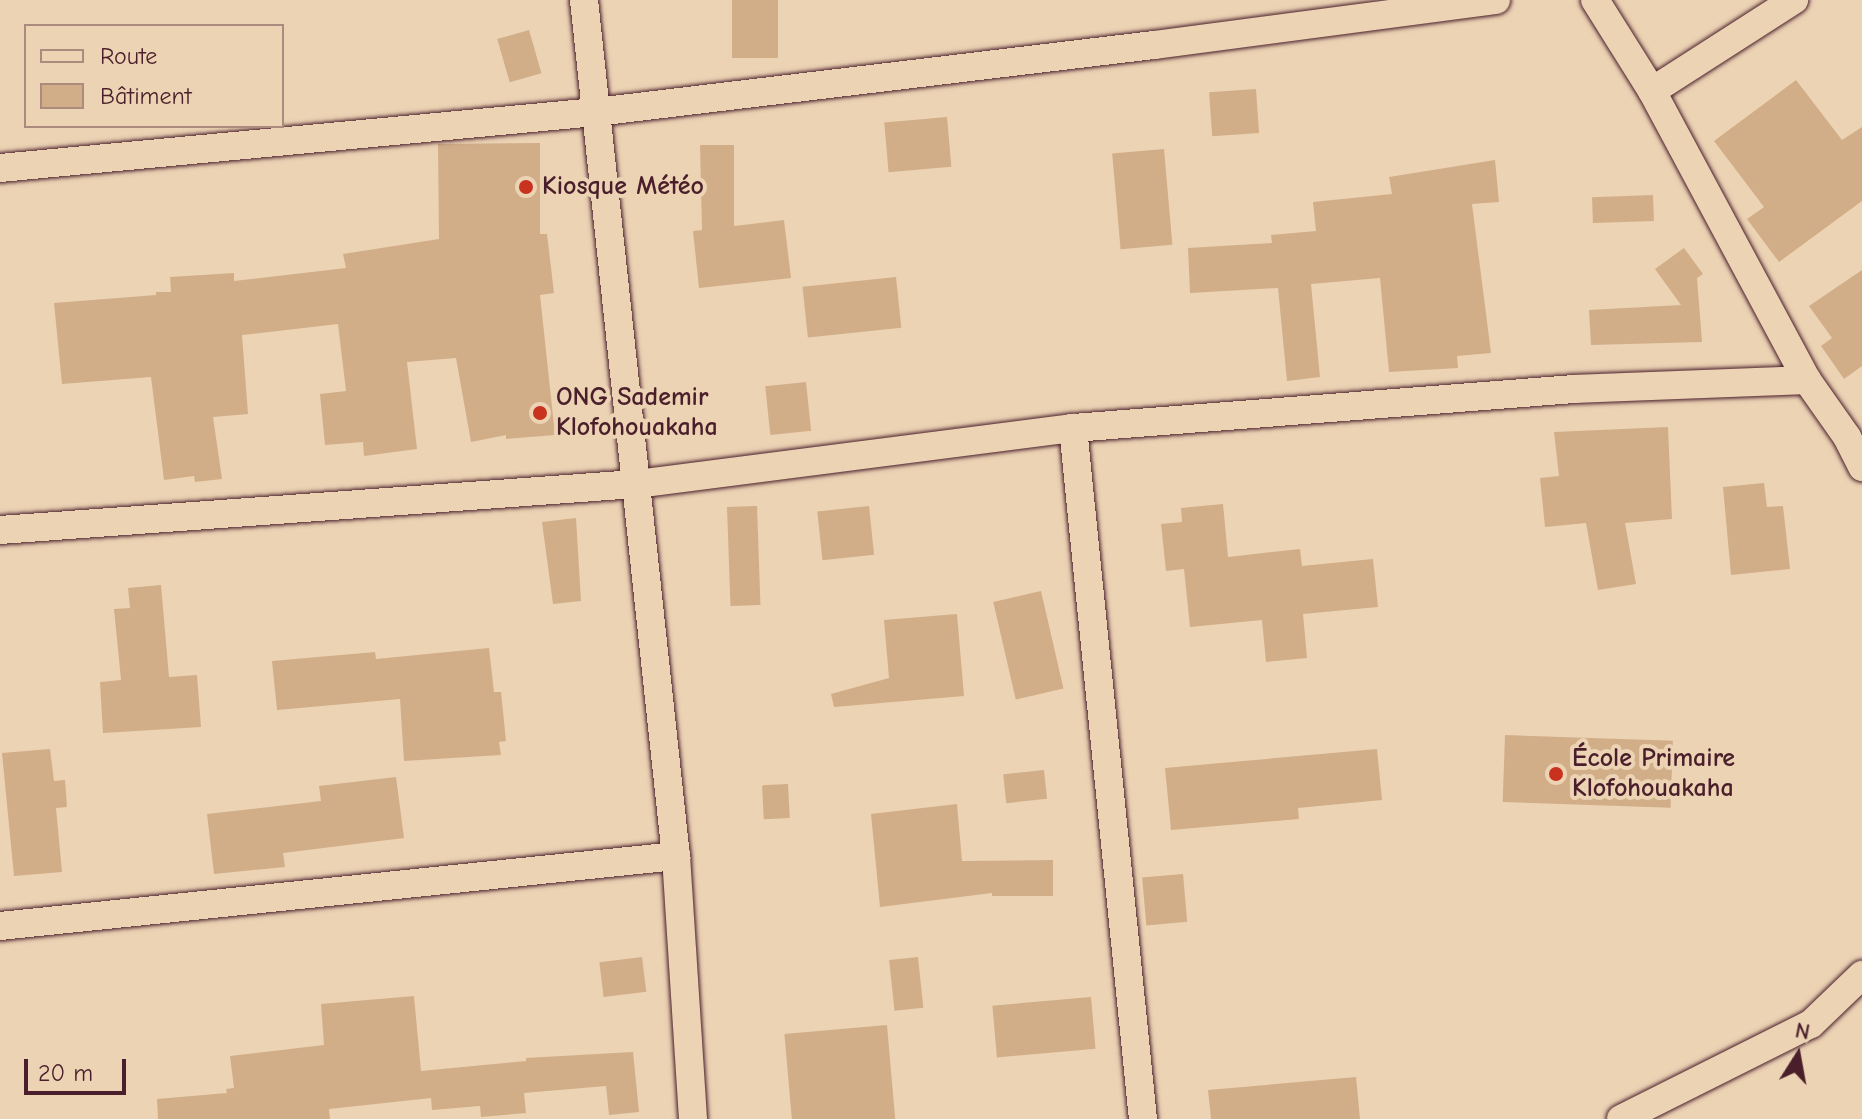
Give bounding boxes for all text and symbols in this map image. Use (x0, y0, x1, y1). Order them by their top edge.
legend (24, 24, 284, 128)
text: Route (100, 42, 157, 70)
text: Bâtiment (100, 82, 192, 110)
place label: Kiosque Météo (542, 171, 704, 203)
marker: Kiosque Météo (517, 178, 535, 196)
place label: ONG Sademir Klofohouakaha (556, 382, 718, 444)
marker: ONG Sademir Klofohouakaha (531, 404, 549, 422)
place label: École Primaire Klofohouakaha (1572, 743, 1735, 804)
marker: École Primaire Klofohouakaha (1547, 765, 1565, 783)
north arrow (1758, 1015, 1838, 1095)
text: N (1793, 1017, 1812, 1046)
scale bar (28, 1043, 130, 1093)
text: 20 m (38, 1059, 93, 1087)

